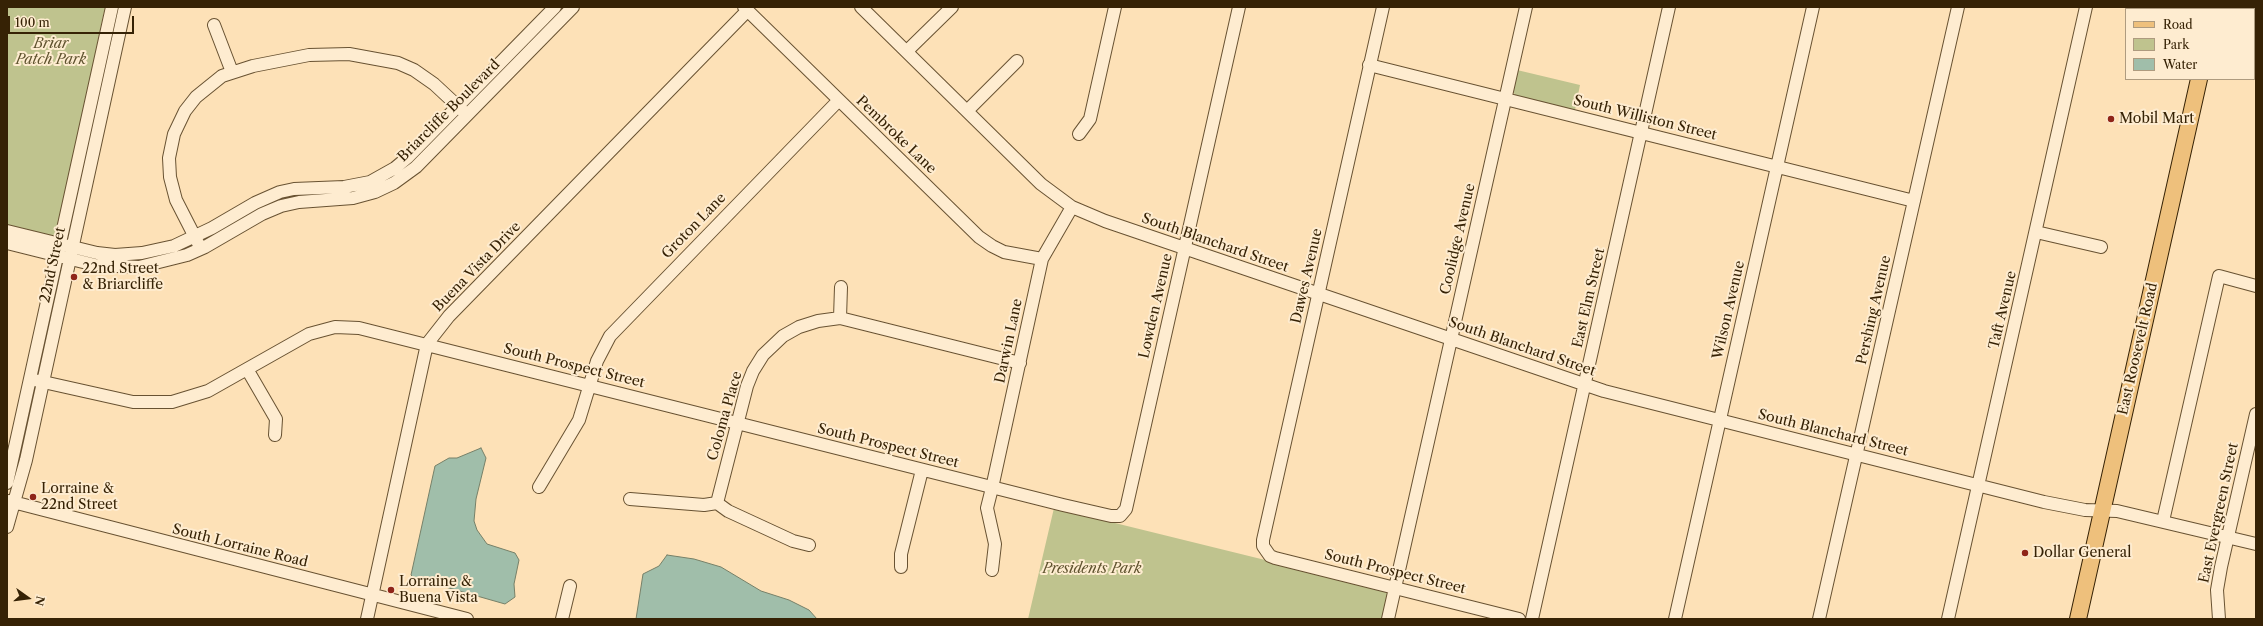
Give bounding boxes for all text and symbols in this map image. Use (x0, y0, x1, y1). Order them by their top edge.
scale bar (10, 8, 136, 34)
legend (2125, 8, 2255, 80)
text: 100 m (15, 15, 50, 30)
text: Road (2163, 17, 2193, 32)
park label: Briar Patch Park (16, 36, 86, 68)
text: Park (2163, 37, 2189, 52)
street label: Briarcliffe Boulevard (395, 57, 503, 165)
text: Water (2163, 57, 2197, 72)
street label: South Williston Street (1572, 92, 1718, 144)
street label: Pembroke Lane (852, 93, 940, 177)
place label: Mobil Mart (2119, 111, 2194, 127)
marker: Mobil Mart (2106, 114, 2116, 124)
street label: Coolidge Avenue (1437, 182, 1479, 296)
street label: Groton Lane (659, 190, 729, 262)
street label: South Blanchard Street (1139, 210, 1291, 276)
street label: Buena Vista Drive (430, 218, 524, 316)
street label: 22nd Street (37, 226, 69, 304)
street label: Dawes Avenue (1288, 227, 1326, 325)
street label: East Elm Street (1569, 246, 1609, 350)
street label: Lowden Avenue (1136, 252, 1176, 360)
street label: Pershing Avenue (1853, 254, 1895, 366)
street label: Wilson Avenue (1709, 259, 1749, 361)
place label: 22nd Street & Briarcliffe (82, 261, 163, 294)
street label: Taft Avenue (1986, 269, 2020, 351)
marker: 22nd Street & Briarcliffe (69, 272, 79, 282)
street label: East Roosevelt Road (2115, 281, 2161, 417)
street label: Darwin Lane (992, 297, 1026, 385)
street label: South Blanchard Street (1446, 314, 1598, 380)
street label: South Prospect Street (502, 340, 646, 392)
street label: Coloma Place (704, 369, 746, 463)
street label: South Blanchard Street (1756, 406, 1910, 460)
street label: South Prospect Street (816, 420, 960, 472)
street label: East Evergreen Street (2196, 441, 2242, 585)
place label: Lorraine & 22nd Street (41, 481, 118, 514)
marker: Lorraine & 22nd Street (28, 492, 38, 502)
street label: South Lorraine Road (170, 521, 310, 571)
place label: Dollar General (2033, 545, 2131, 561)
street label: South Prospect Street (1323, 546, 1467, 598)
marker: Dollar General (2020, 548, 2030, 558)
park label: Presidents Park (1043, 561, 1141, 577)
place label: Lorraine & Buena Vista (399, 574, 478, 606)
north arrow (8, 578, 48, 618)
marker: Lorraine & Buena Vista (386, 585, 396, 595)
text: N (32, 595, 48, 607)

